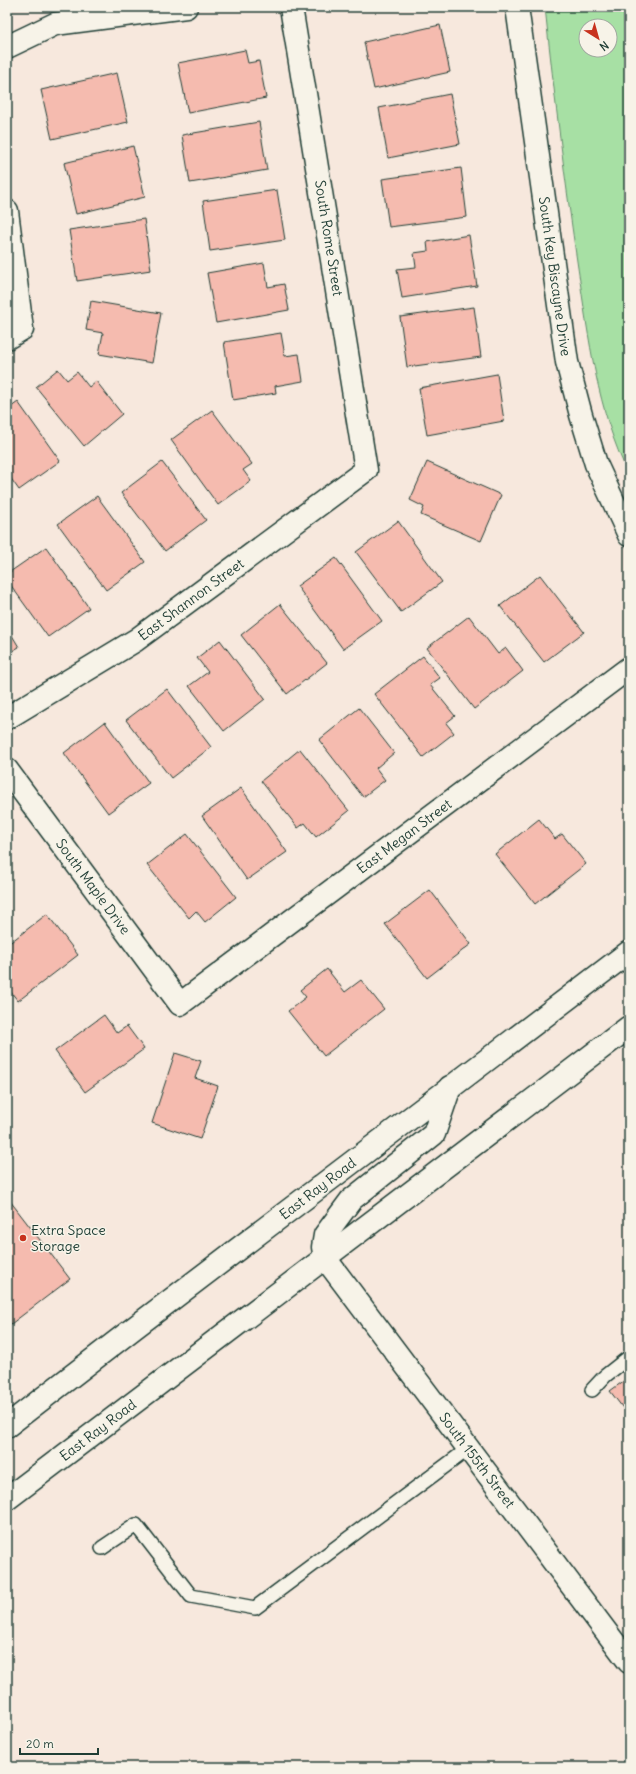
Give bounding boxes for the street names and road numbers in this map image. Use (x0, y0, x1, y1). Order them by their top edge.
street label: South Rome Street (311, 179, 347, 298)
street label: South Key Biscayne Drive (535, 195, 575, 357)
street label: East Shannon Street (134, 554, 248, 644)
street label: East Megan Street (353, 795, 455, 878)
street label: South Maple Drive (52, 835, 134, 938)
street label: East Ray Road (276, 1154, 359, 1223)
street label: East Ray Road (56, 1395, 140, 1465)
street label: South 155th Street (435, 1409, 519, 1512)

